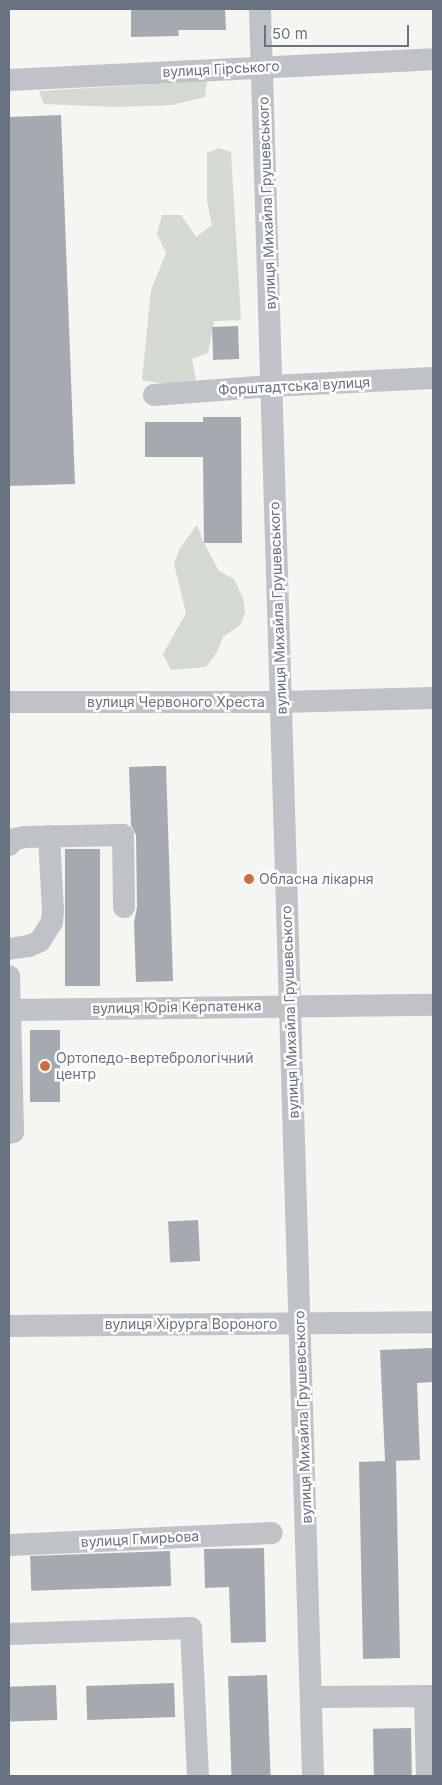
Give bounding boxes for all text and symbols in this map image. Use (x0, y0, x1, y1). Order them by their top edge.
scale bar (267, 15, 412, 47)
text: 50 m (272, 24, 308, 43)
street label: вулиця Гірського (162, 58, 280, 80)
street label: вулиця Михайла Грушевського (255, 96, 279, 310)
street label: Форштадтська вулиця (217, 374, 371, 398)
street label: вулиця Михайла Грушевського (266, 501, 290, 715)
street label: вулиця Червоного Хреста (87, 694, 265, 710)
place label: Обласна лікарня (259, 871, 373, 887)
marker: Обласна лікарня (243, 873, 255, 885)
street label: вулиця Михайла Грушевського (278, 905, 302, 1119)
street label: вулиця Юрія Керпатенка (92, 997, 262, 1017)
place label: Ортопедо-вертебрологічний центр (56, 1050, 253, 1082)
marker: Ортопедо-вертебрологічний центр (38, 1059, 52, 1073)
street label: вулиця Михайла Грушевського (291, 1310, 315, 1524)
street label: вулиця Хірурга Вороного (105, 1316, 277, 1332)
street label: вулиця Гмирьова (80, 1528, 200, 1550)

